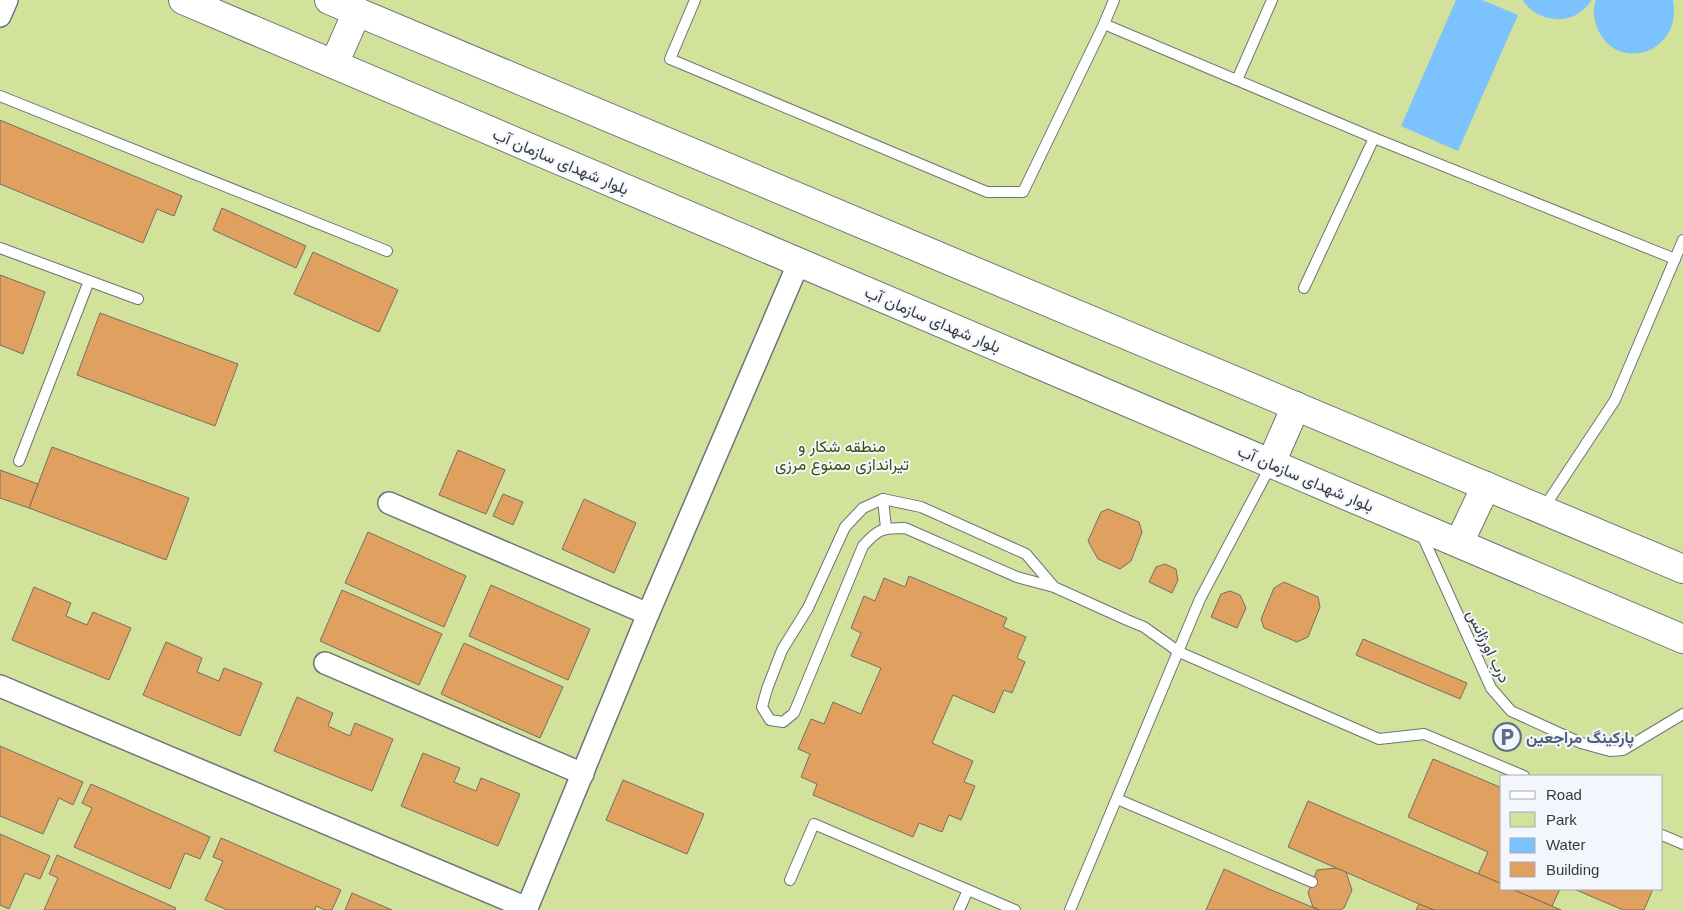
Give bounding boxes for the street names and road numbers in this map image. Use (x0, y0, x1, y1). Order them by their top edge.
street label: بلوار شهدای سازمان آب (490, 125, 631, 200)
street label: بلوار شهدای سازمان آب (862, 283, 1003, 358)
street label: بلوار شهدای سازمان آب (1235, 442, 1376, 517)
street label: درب اورژانس (1462, 607, 1514, 686)

